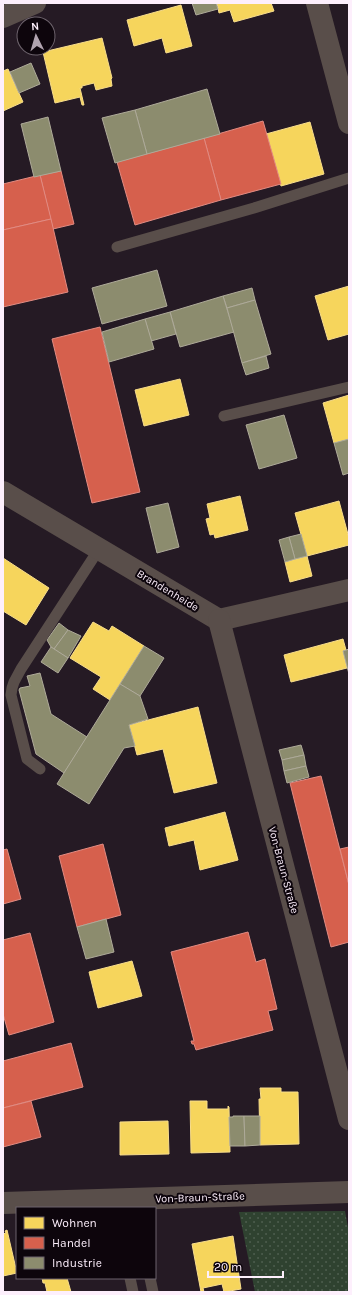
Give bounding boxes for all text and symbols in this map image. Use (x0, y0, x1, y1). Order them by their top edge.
north arrow (16, 16, 56, 56)
text: N (31, 20, 40, 33)
street label: Brandenheide (134, 567, 201, 614)
street label: Von-Braun-Straße (266, 825, 301, 915)
street label: Von-Braun-Straße (155, 1189, 245, 1206)
legend (16, 1207, 156, 1279)
text: Wohnen (52, 1216, 97, 1230)
text: Handel (52, 1236, 91, 1250)
scale bar (208, 1253, 283, 1279)
text: Industrie (52, 1256, 102, 1270)
text: 20 m (214, 1260, 242, 1274)

